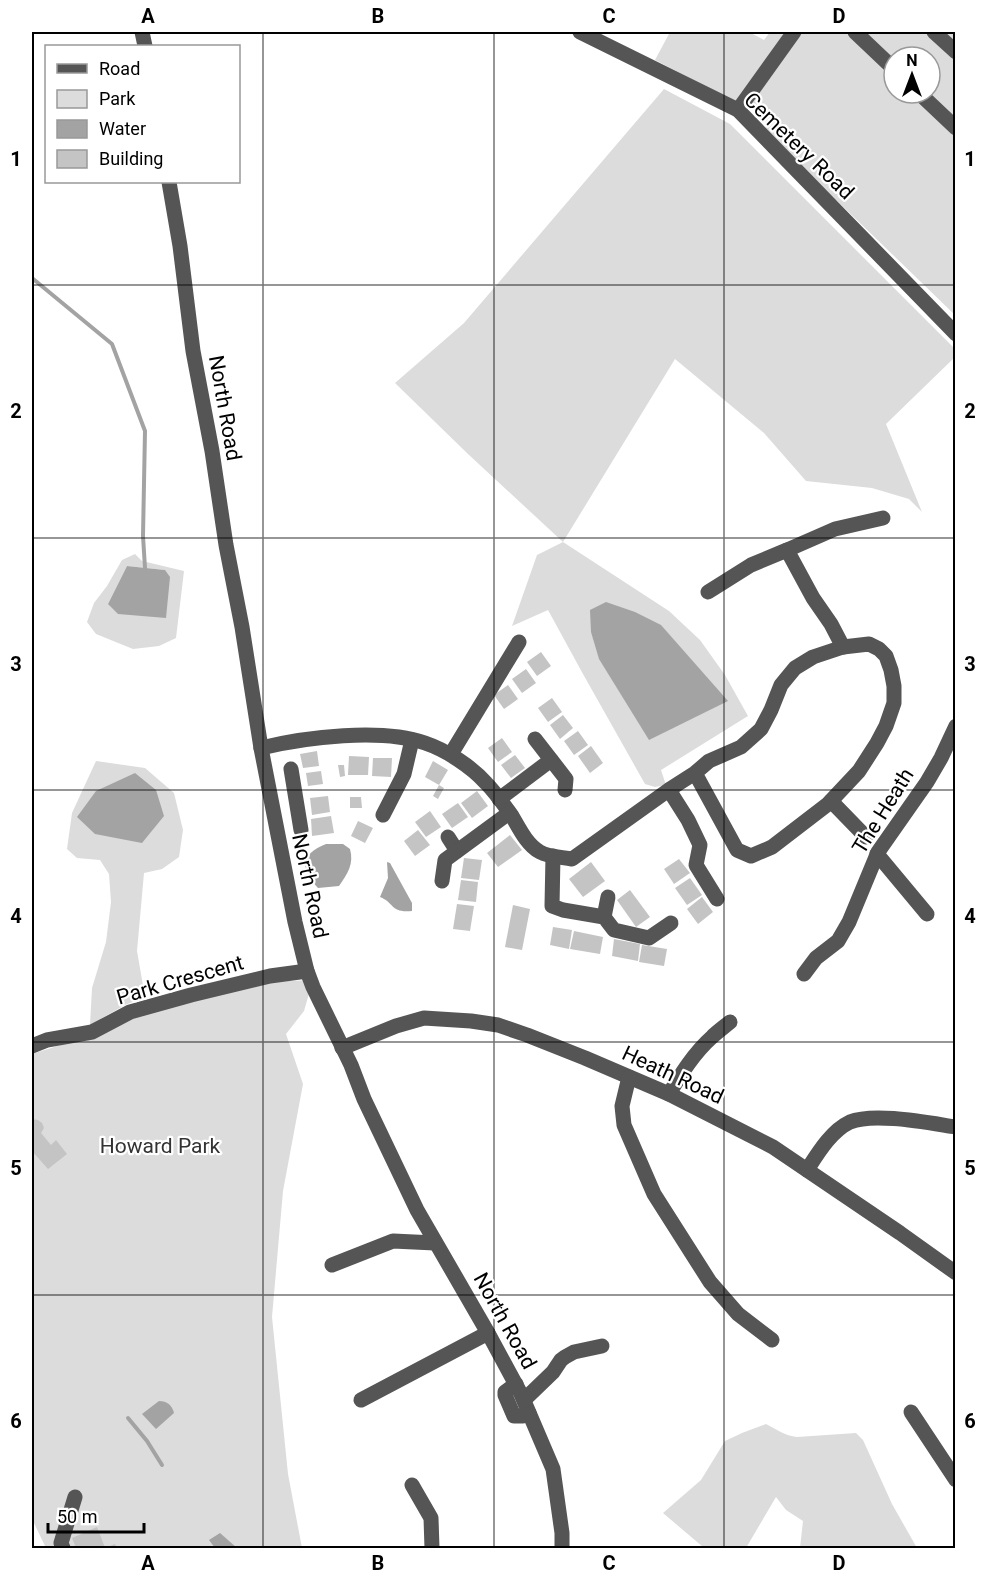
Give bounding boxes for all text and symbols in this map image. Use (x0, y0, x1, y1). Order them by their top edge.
text: A (141, 4, 155, 28)
text: B (372, 4, 384, 28)
text: C (602, 4, 616, 28)
text: D (833, 4, 846, 28)
legend (45, 45, 240, 183)
north arrow (882, 45, 942, 105)
text: N (906, 51, 918, 70)
text: Road (99, 58, 140, 79)
text: Park (99, 88, 136, 109)
street label: Cemetery Road (739, 88, 859, 204)
text: Water (99, 118, 146, 139)
text: 1 (10, 147, 22, 171)
text: 1 (964, 147, 976, 171)
text: Building (99, 148, 163, 169)
street label: North Road (204, 354, 246, 462)
text: 2 (10, 399, 22, 423)
text: 2 (964, 399, 976, 423)
text: 3 (10, 652, 22, 676)
text: 3 (964, 652, 976, 676)
street label: The Heath (847, 764, 919, 858)
street label: North Road (287, 831, 333, 941)
text: 4 (10, 904, 22, 928)
text: 4 (964, 904, 976, 928)
street label: Park Crescent (114, 950, 246, 1010)
street label: Heath Road (618, 1041, 728, 1109)
park label: Howard Park (100, 1134, 221, 1158)
text: 5 (10, 1156, 22, 1180)
text: 5 (964, 1156, 976, 1180)
street label: North Road (469, 1269, 541, 1373)
text: 6 (10, 1409, 22, 1433)
text: 6 (964, 1409, 976, 1433)
scale bar (48, 1496, 144, 1534)
text: 50 m (57, 1506, 97, 1527)
text: A (141, 1551, 155, 1575)
text: B (372, 1551, 384, 1575)
text: C (602, 1551, 616, 1575)
text: D (833, 1551, 846, 1575)

